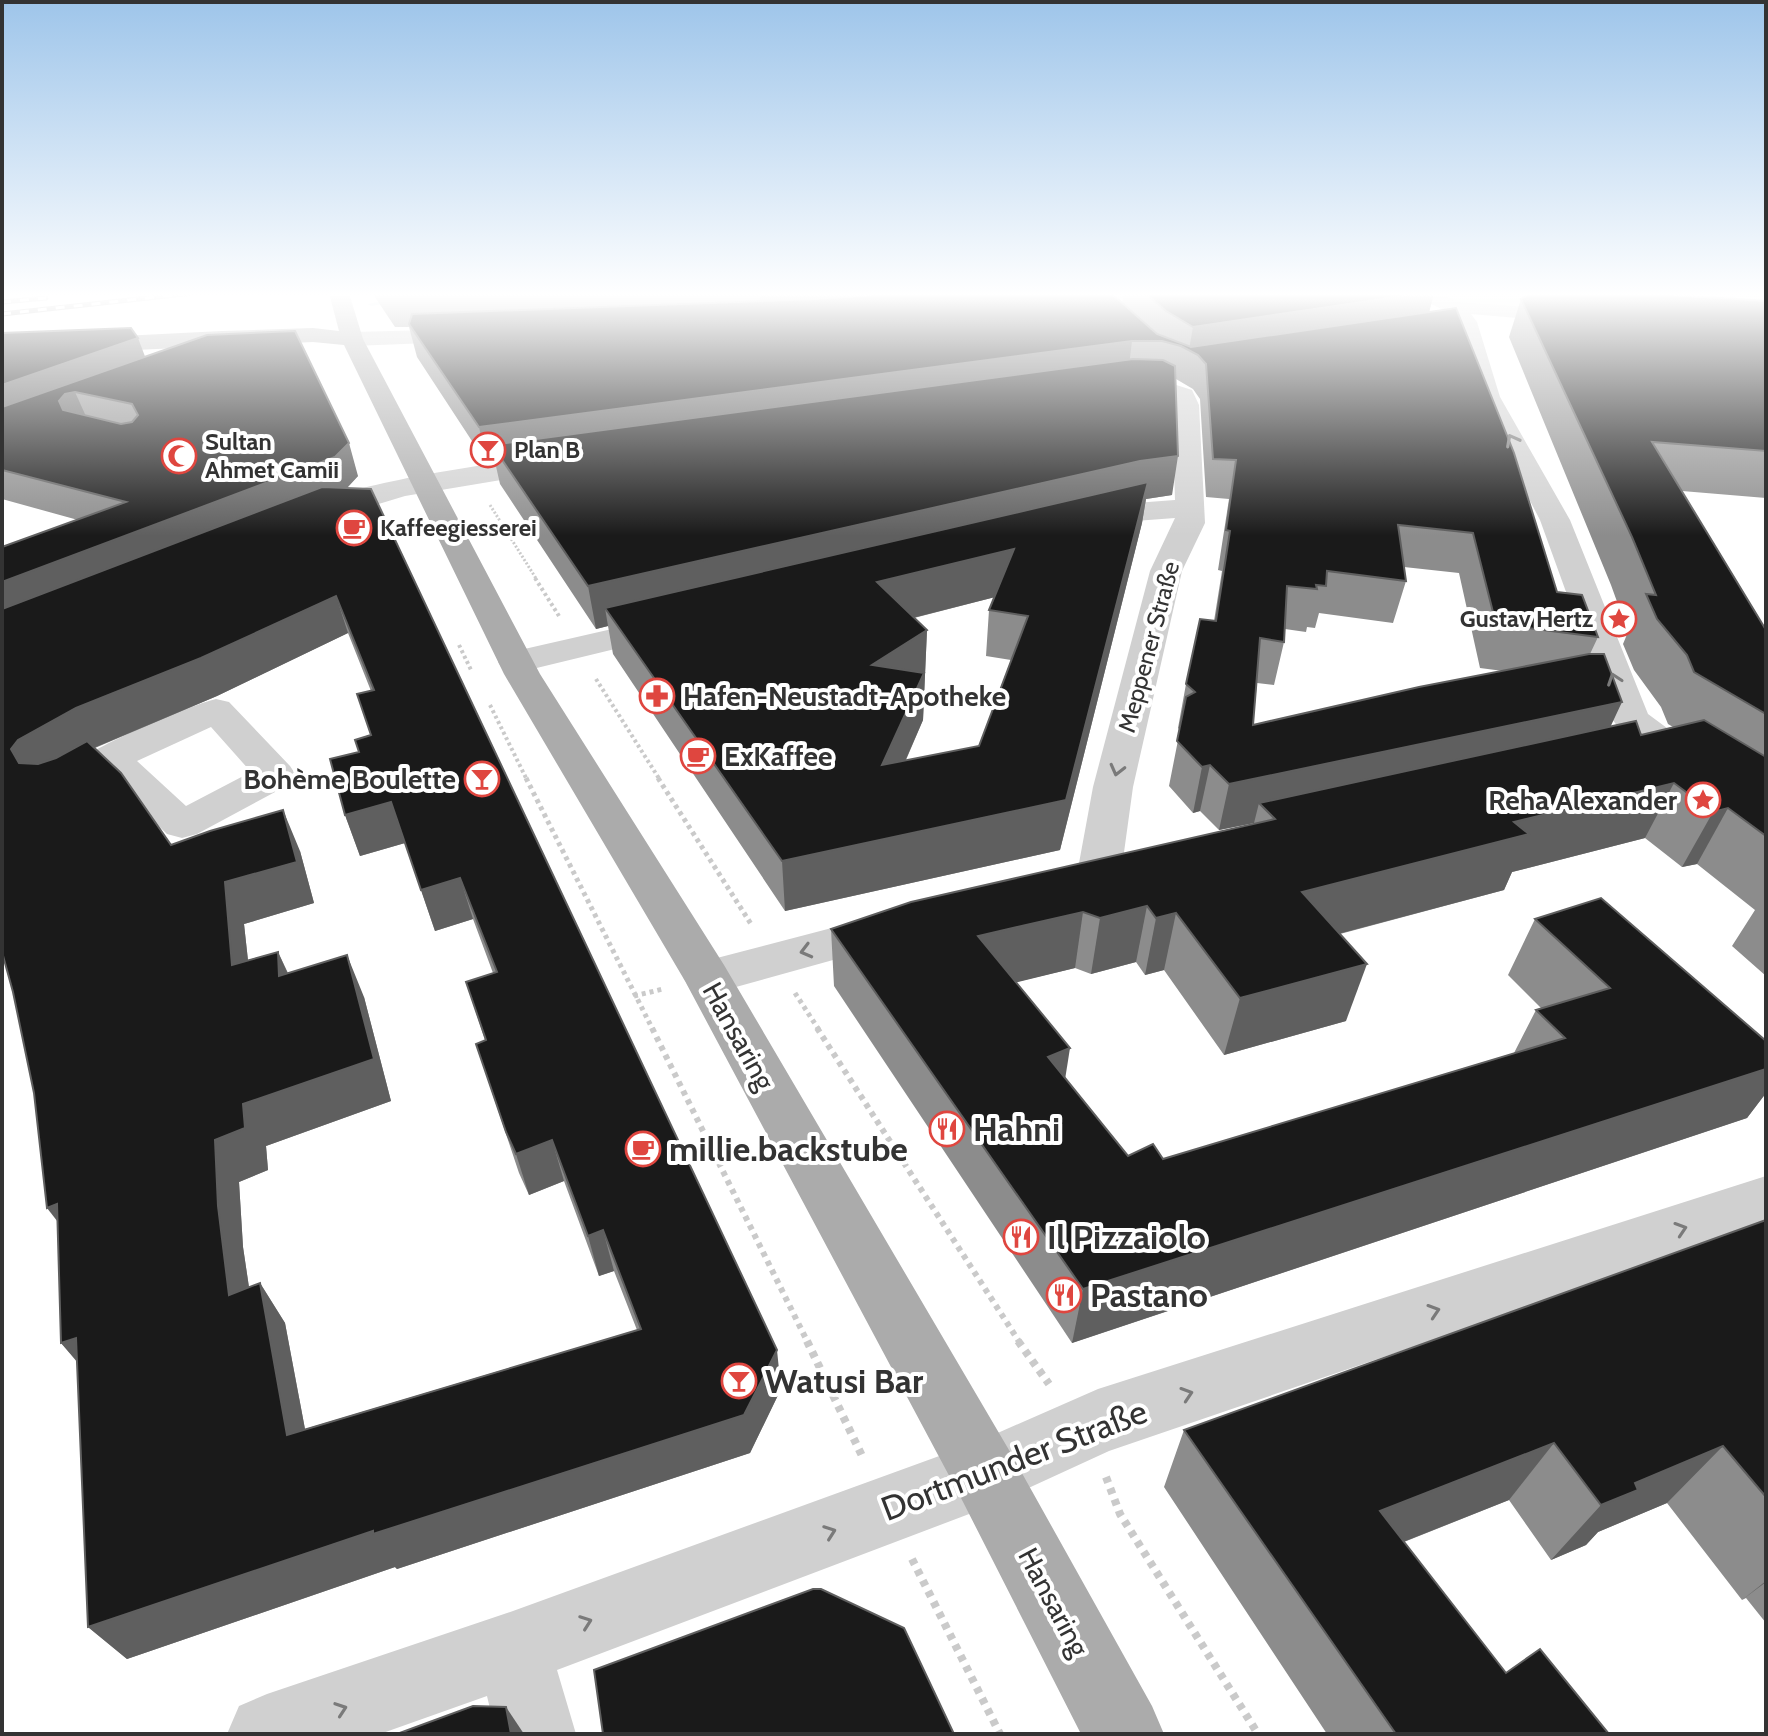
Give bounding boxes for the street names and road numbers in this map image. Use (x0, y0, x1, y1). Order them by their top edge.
street label: Meppener Straße (1112, 558, 1185, 736)
street label: Hansaring (696, 976, 783, 1097)
street label: Dortmunder Straße (875, 1390, 1153, 1530)
street label: Hansaring (1011, 1542, 1097, 1663)

